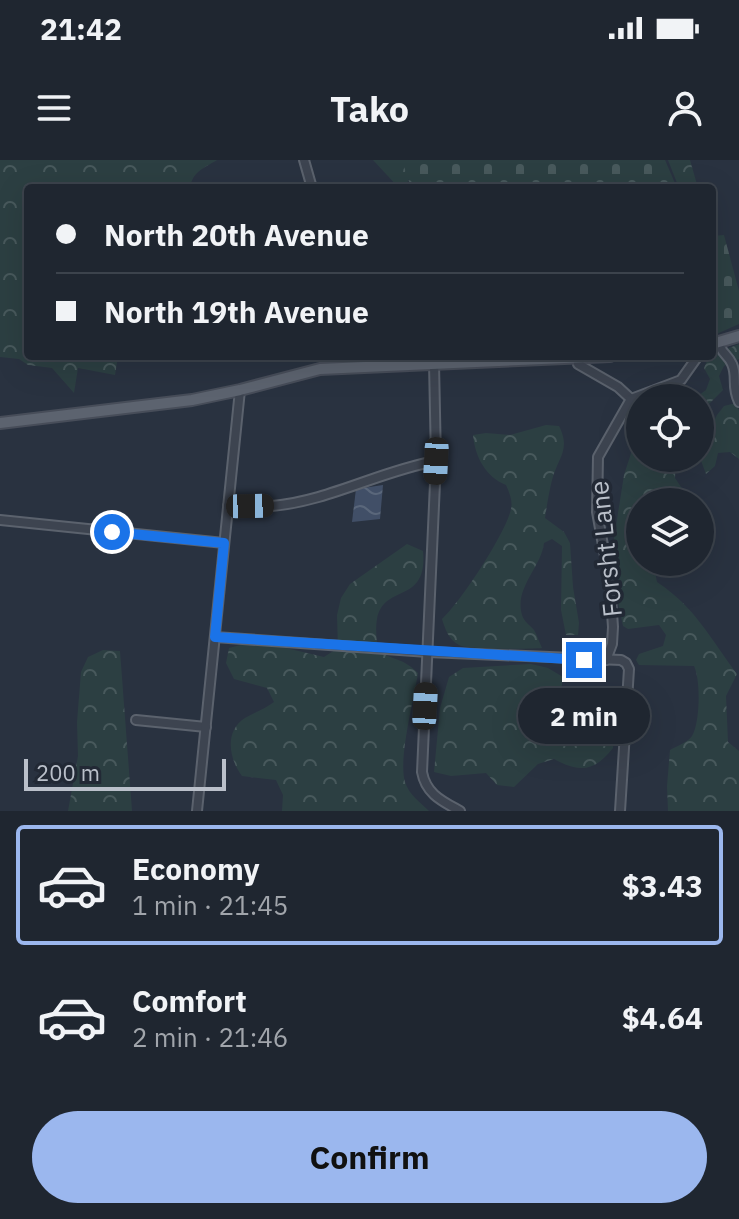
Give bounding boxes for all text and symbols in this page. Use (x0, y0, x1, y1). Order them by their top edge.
text: 21:42 (40, 9, 122, 48)
text: Tako (330, 85, 409, 132)
icon: menu (32, 86, 76, 130)
icon: person (663, 86, 707, 130)
text: North 20th Avenue (104, 215, 369, 254)
text: North 19th Avenue (104, 292, 369, 331)
map controls (626, 384, 714, 576)
button: locate (626, 384, 714, 472)
car (423, 436, 449, 486)
street label: Forsht Lane (581, 479, 629, 619)
button: layers (626, 488, 714, 576)
car (226, 494, 274, 518)
route start (94, 514, 130, 550)
route end (566, 642, 602, 678)
car (412, 681, 438, 731)
callout: 2 min (518, 688, 650, 744)
text: 2 min (550, 699, 618, 733)
scale bar (24, 755, 226, 791)
text: 200 m (36, 758, 100, 787)
icon: car (36, 849, 108, 921)
text: Economy (132, 849, 260, 888)
text: $3.43 (622, 866, 703, 905)
text: 1 min · 21:45 (132, 888, 288, 922)
icon: car (36, 981, 108, 1053)
text: Comfort (132, 981, 247, 1020)
text: $4.64 (622, 998, 703, 1037)
text: 2 min · 21:46 (132, 1020, 288, 1054)
button: Confirm (32, 1111, 707, 1203)

